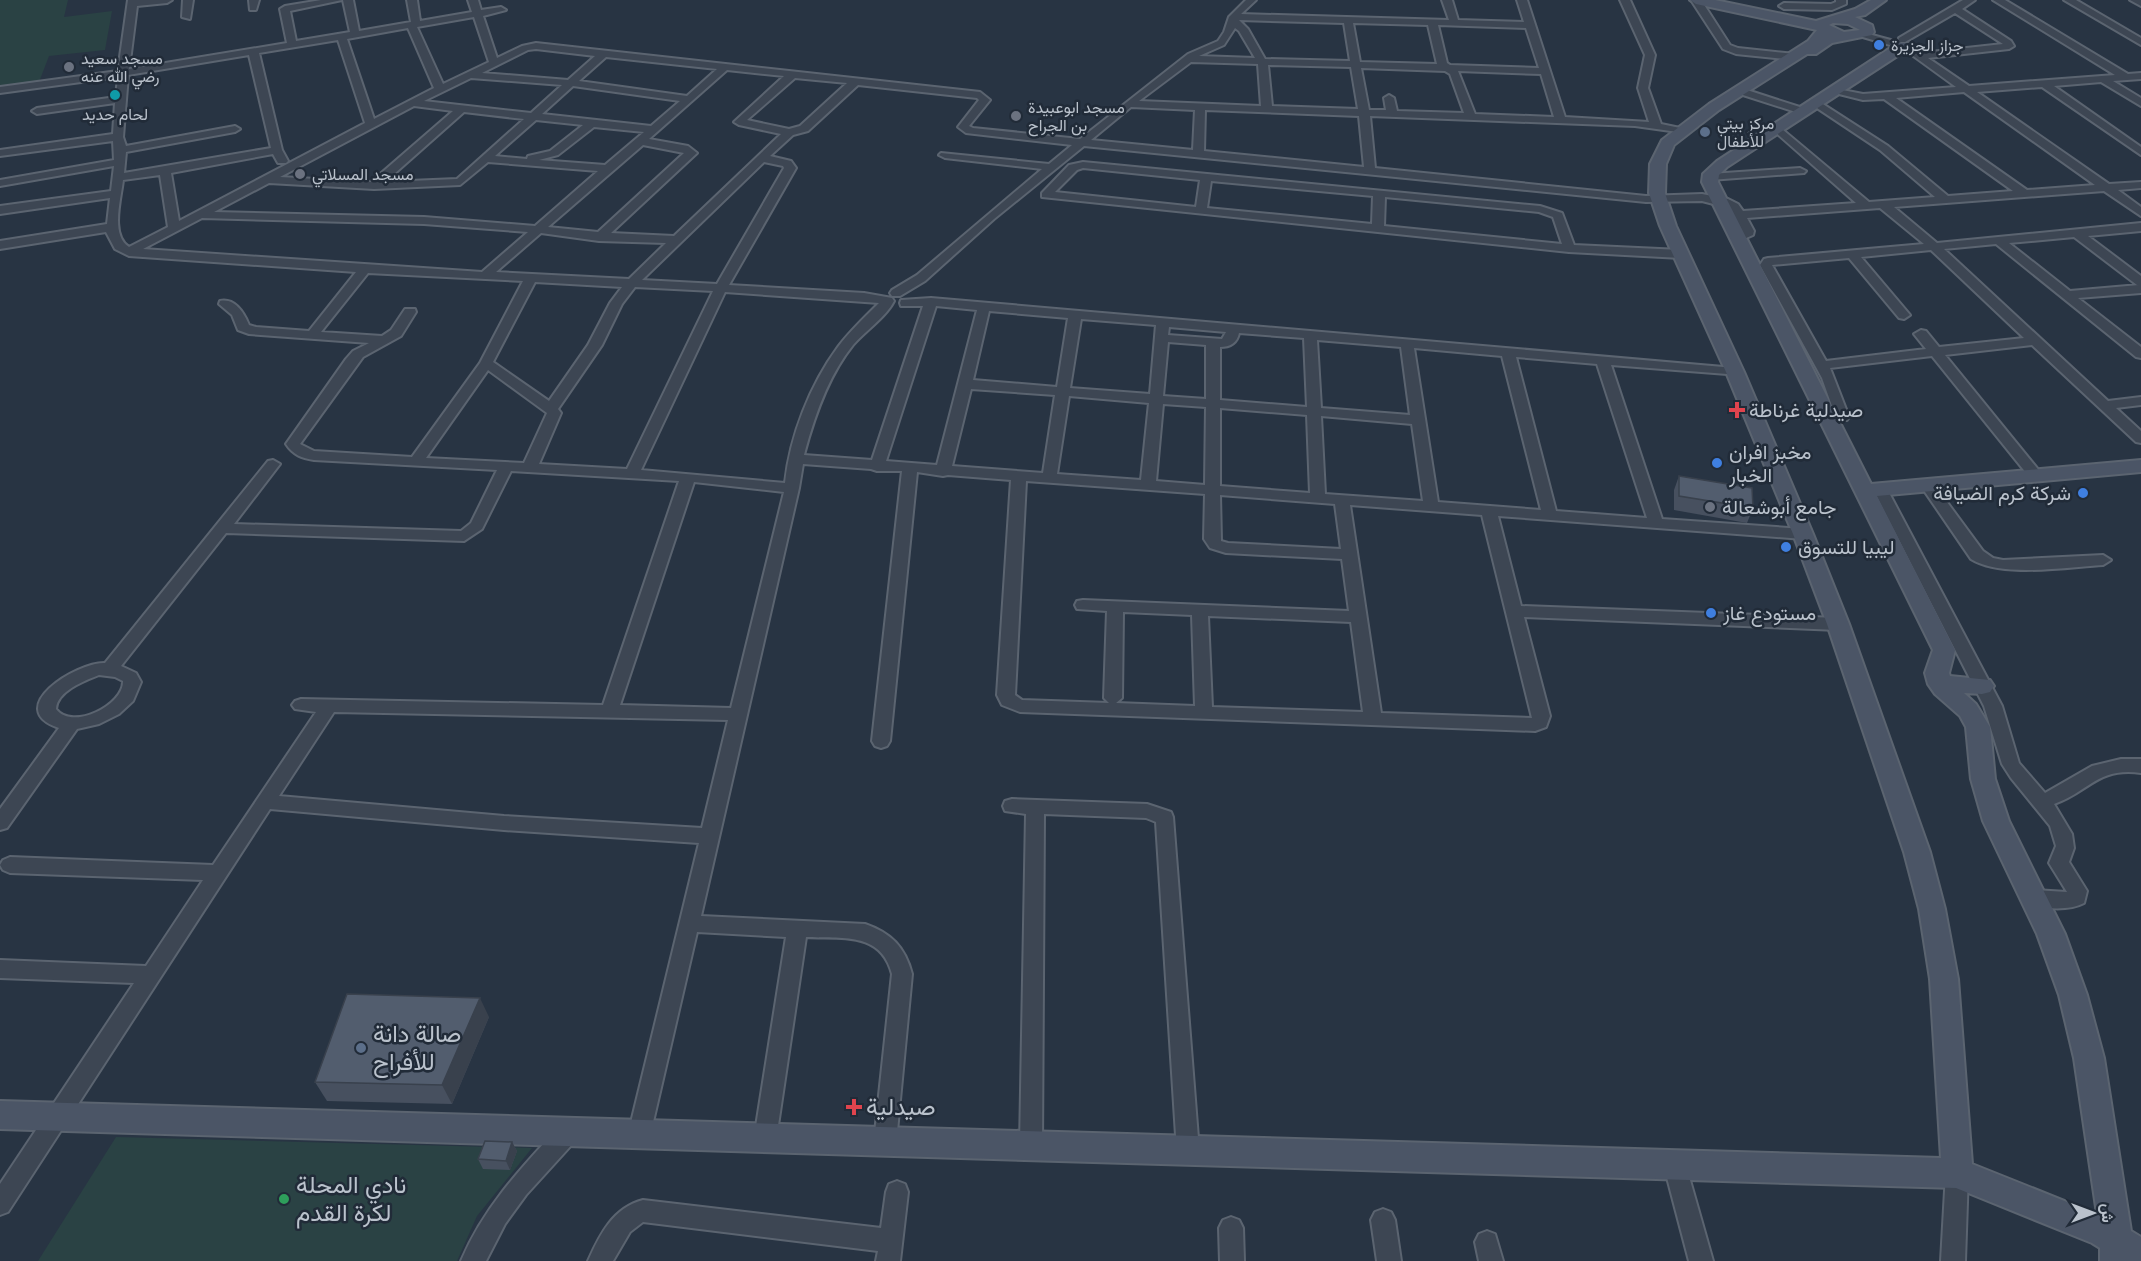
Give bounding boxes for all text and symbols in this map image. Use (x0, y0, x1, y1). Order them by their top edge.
place label: جزاز الجزيرة (1891, 34, 1964, 56)
marker: جزاز الجزيرة (1872, 38, 1886, 52)
place label: مسجد سعيد رضي الله عنه (81, 47, 163, 90)
marker: مسجد سعيد رضي الله عنه (62, 60, 76, 74)
marker: لحام حديد (108, 88, 122, 102)
place label: مسجد ابوعبيدة بن الجراح (1028, 96, 1125, 137)
place label: لحام حديد (82, 103, 148, 125)
marker: مسجد ابوعبيدة بن الجراح (1009, 109, 1023, 123)
place label: مركز بيتي للأطفال (1717, 112, 1774, 152)
marker: مركز بيتي للأطفال (1698, 125, 1712, 139)
place label: مسجد المسلاتي (312, 163, 414, 188)
marker: مسجد المسلاتي (293, 167, 307, 181)
place label: صيدلية غرناطة (1749, 396, 1863, 423)
marker: صيدلية غرناطة (1730, 403, 1744, 417)
place label: مخبز افران الخبار (1728, 438, 1811, 488)
marker: مخبز افران الخبار (1710, 456, 1724, 470)
place label: شركة كرم الضيافة (1933, 479, 2071, 506)
marker: شركة كرم الضيافة (2076, 486, 2090, 500)
place label: جامع أبوشعالة (1722, 493, 1837, 521)
marker: جامع أبوشعالة (1703, 500, 1717, 514)
place label: ليبيا للتسوق (1798, 533, 1895, 560)
marker: ليبيا للتسوق (1779, 540, 1793, 554)
place label: مستودع غاز (1722, 599, 1816, 627)
marker: مستودع غاز (1704, 606, 1718, 620)
place label: صالة دانة للأفراح (373, 1016, 461, 1078)
marker: صالة دانة للأفراح (354, 1041, 368, 1055)
place label: صيدلية (866, 1089, 936, 1122)
marker: صيدلية (847, 1100, 861, 1114)
place label: نادي المحلة لكرة القدم (296, 1167, 406, 1229)
north arrow (2063, 1183, 2123, 1243)
marker: نادي المحلة لكرة القدم (277, 1192, 291, 1206)
text: ش (2097, 1203, 2119, 1223)

